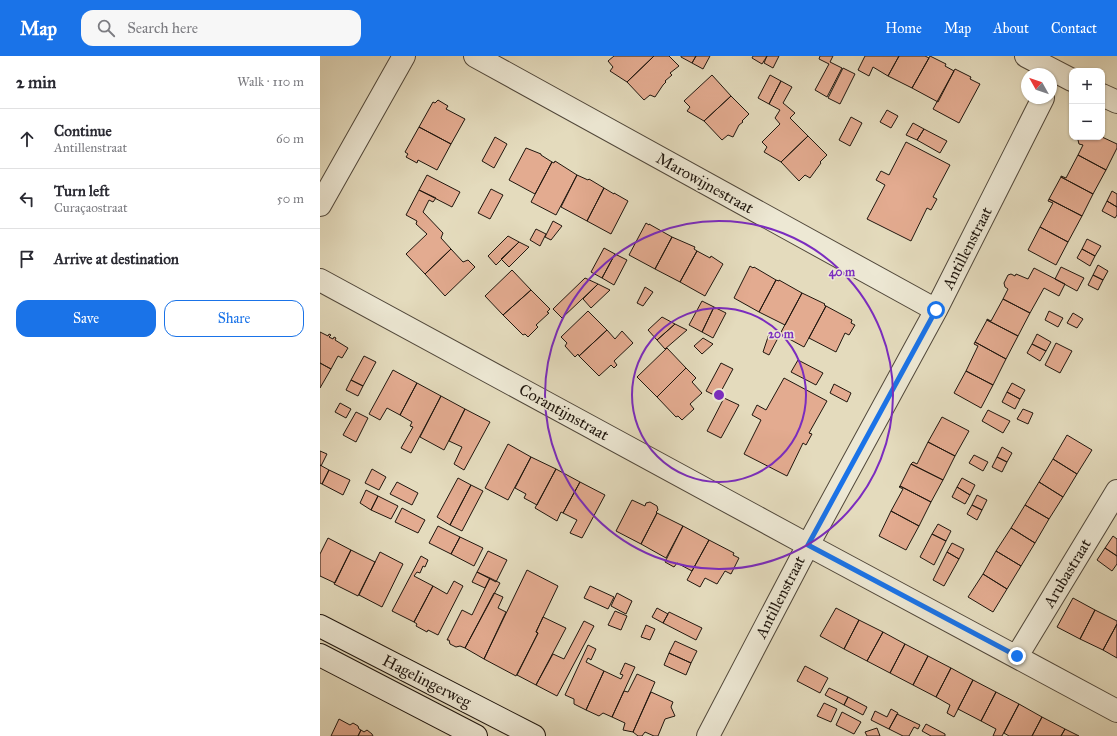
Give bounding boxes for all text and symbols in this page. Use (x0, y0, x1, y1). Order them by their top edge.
search box (81, 10, 361, 46)
text: Map (20, 17, 57, 40)
icon: search (95, 17, 117, 39)
text: Search here (127, 19, 198, 37)
text: Home (885, 20, 922, 37)
text: Map (944, 20, 971, 37)
text: About (993, 20, 1029, 37)
text: Contact (1051, 20, 1097, 37)
north arrow (1021, 68, 1057, 104)
map controls (1069, 68, 1105, 140)
button: + (1069, 68, 1105, 104)
text: 2 min (16, 72, 56, 93)
text: Walk · 110 m (237, 74, 304, 90)
button: − (1069, 104, 1105, 140)
text: Continue (54, 122, 112, 140)
icon: ahead (16, 128, 38, 150)
text: 60 m (276, 131, 304, 147)
text: Antillenstraat (54, 140, 127, 156)
street label: Marowijnestraat (653, 148, 757, 218)
text: Turn left (54, 182, 110, 200)
icon: left (16, 188, 38, 210)
text: 50 m (277, 191, 304, 207)
text: Curaçaostraat (54, 200, 128, 216)
street label: Antillenstraat (938, 203, 996, 293)
icon: arrive (16, 248, 38, 270)
text: Arrive at destination (54, 250, 179, 268)
text: 40 m (829, 265, 856, 280)
button: Save (16, 300, 156, 337)
button: Share (164, 300, 304, 337)
route start (927, 301, 945, 319)
text: 20 m (768, 327, 795, 341)
street label: Corantijnstraat (516, 380, 612, 445)
centre of rings (712, 388, 726, 402)
street label: Arubastraat (1039, 535, 1095, 612)
street label: Antillenstraat (751, 552, 809, 642)
route end (1008, 647, 1026, 665)
street label: Hagelingerweg (379, 651, 475, 713)

